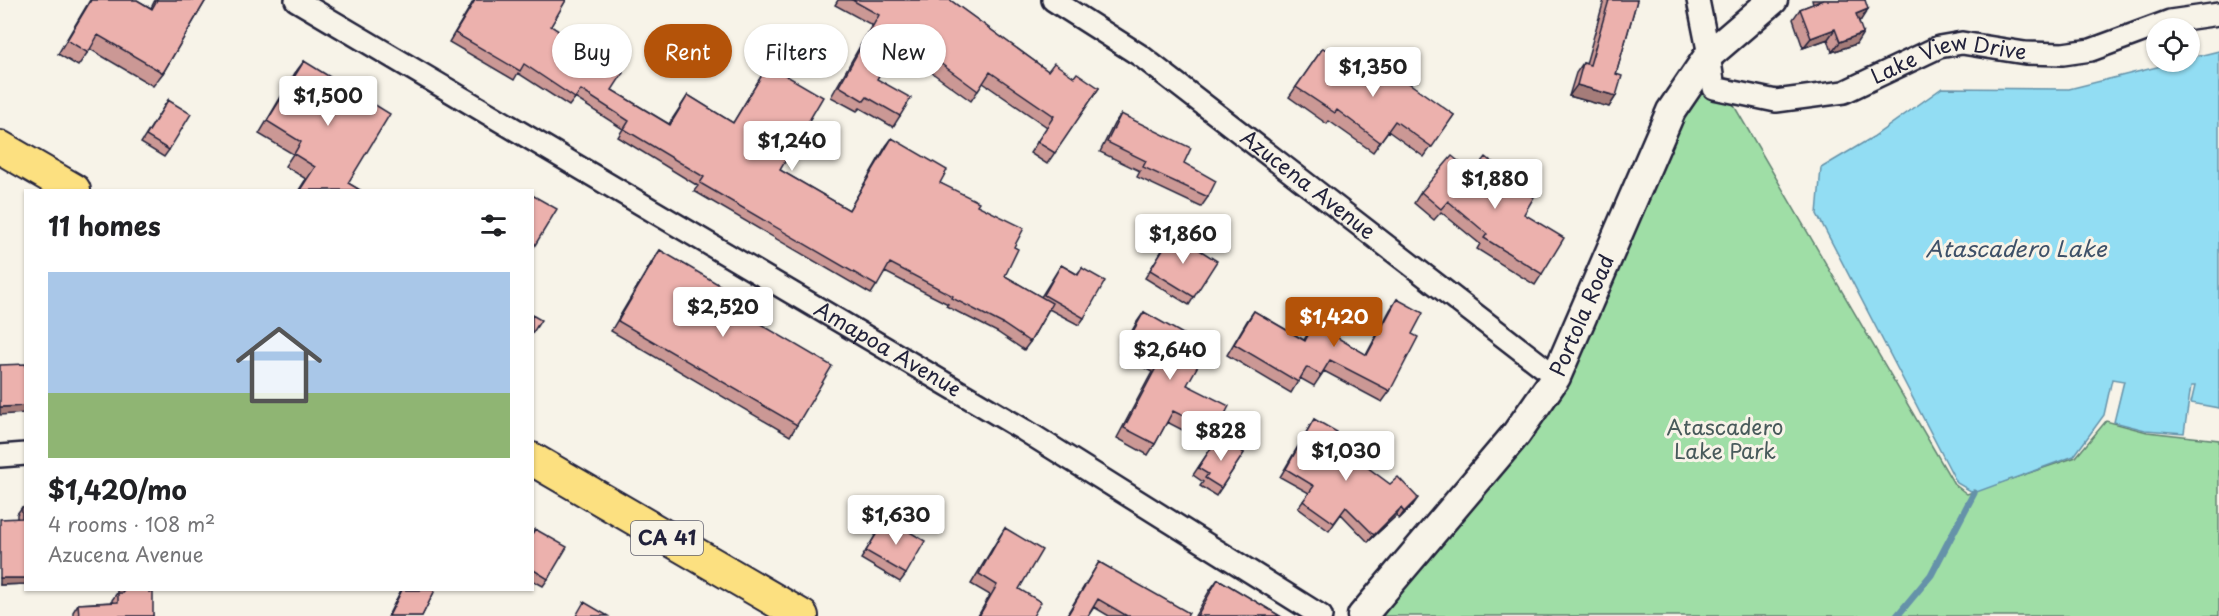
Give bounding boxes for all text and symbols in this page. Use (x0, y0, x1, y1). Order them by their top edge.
map controls (2146, 18, 2200, 72)
button: locate (2146, 18, 2200, 72)
chip: Buy (552, 24, 632, 78)
chip: Rent (644, 24, 732, 78)
chip: Filters (744, 24, 848, 78)
chip: New (860, 24, 946, 78)
street label: Lake View Drive (1865, 24, 2029, 91)
pin: $1,350 (1324, 47, 1422, 98)
text: $1,350 (1339, 51, 1407, 81)
pin: $1,500 (279, 76, 377, 127)
text: $1,500 (293, 80, 363, 110)
pin: $1,240 (743, 121, 841, 172)
street label: Azucena Avenue (1234, 121, 1383, 246)
text: $1,240 (758, 125, 826, 155)
pin: $1,880 (1446, 159, 1544, 210)
text: $1,880 (1461, 163, 1529, 193)
text: 11 homes (48, 206, 161, 245)
icon: filters (477, 209, 510, 242)
pin: $1,860 (1134, 214, 1232, 265)
text: $1,860 (1149, 218, 1217, 248)
water label: Atascadero Lake (1926, 231, 2108, 264)
street label: Portola Road (1540, 249, 1621, 381)
pin: $2,520 (674, 287, 772, 338)
text: $2,520 (687, 291, 759, 321)
street label: Amapoa Avenue (809, 292, 968, 404)
pin: $1,420 (1285, 297, 1383, 348)
text: $1,420 (1299, 301, 1369, 331)
icon: home (225, 311, 333, 419)
pin: $2,640 (1121, 330, 1219, 381)
text: $2,640 (1133, 334, 1207, 364)
park label: Atascadero Lake Park (1667, 410, 1783, 466)
pin: $828 (1185, 411, 1257, 462)
text: $828 (1196, 415, 1246, 445)
pin: $1,030 (1297, 431, 1395, 482)
text: $1,030 (1311, 435, 1381, 465)
text: $1,420/mo (48, 470, 187, 509)
pin: $1,630 (847, 495, 945, 546)
text: $1,630 (862, 499, 930, 529)
text: 4 rooms · 108 m² (48, 509, 215, 539)
road number: CA 41 (631, 521, 703, 555)
text: Azucena Avenue (48, 539, 204, 569)

